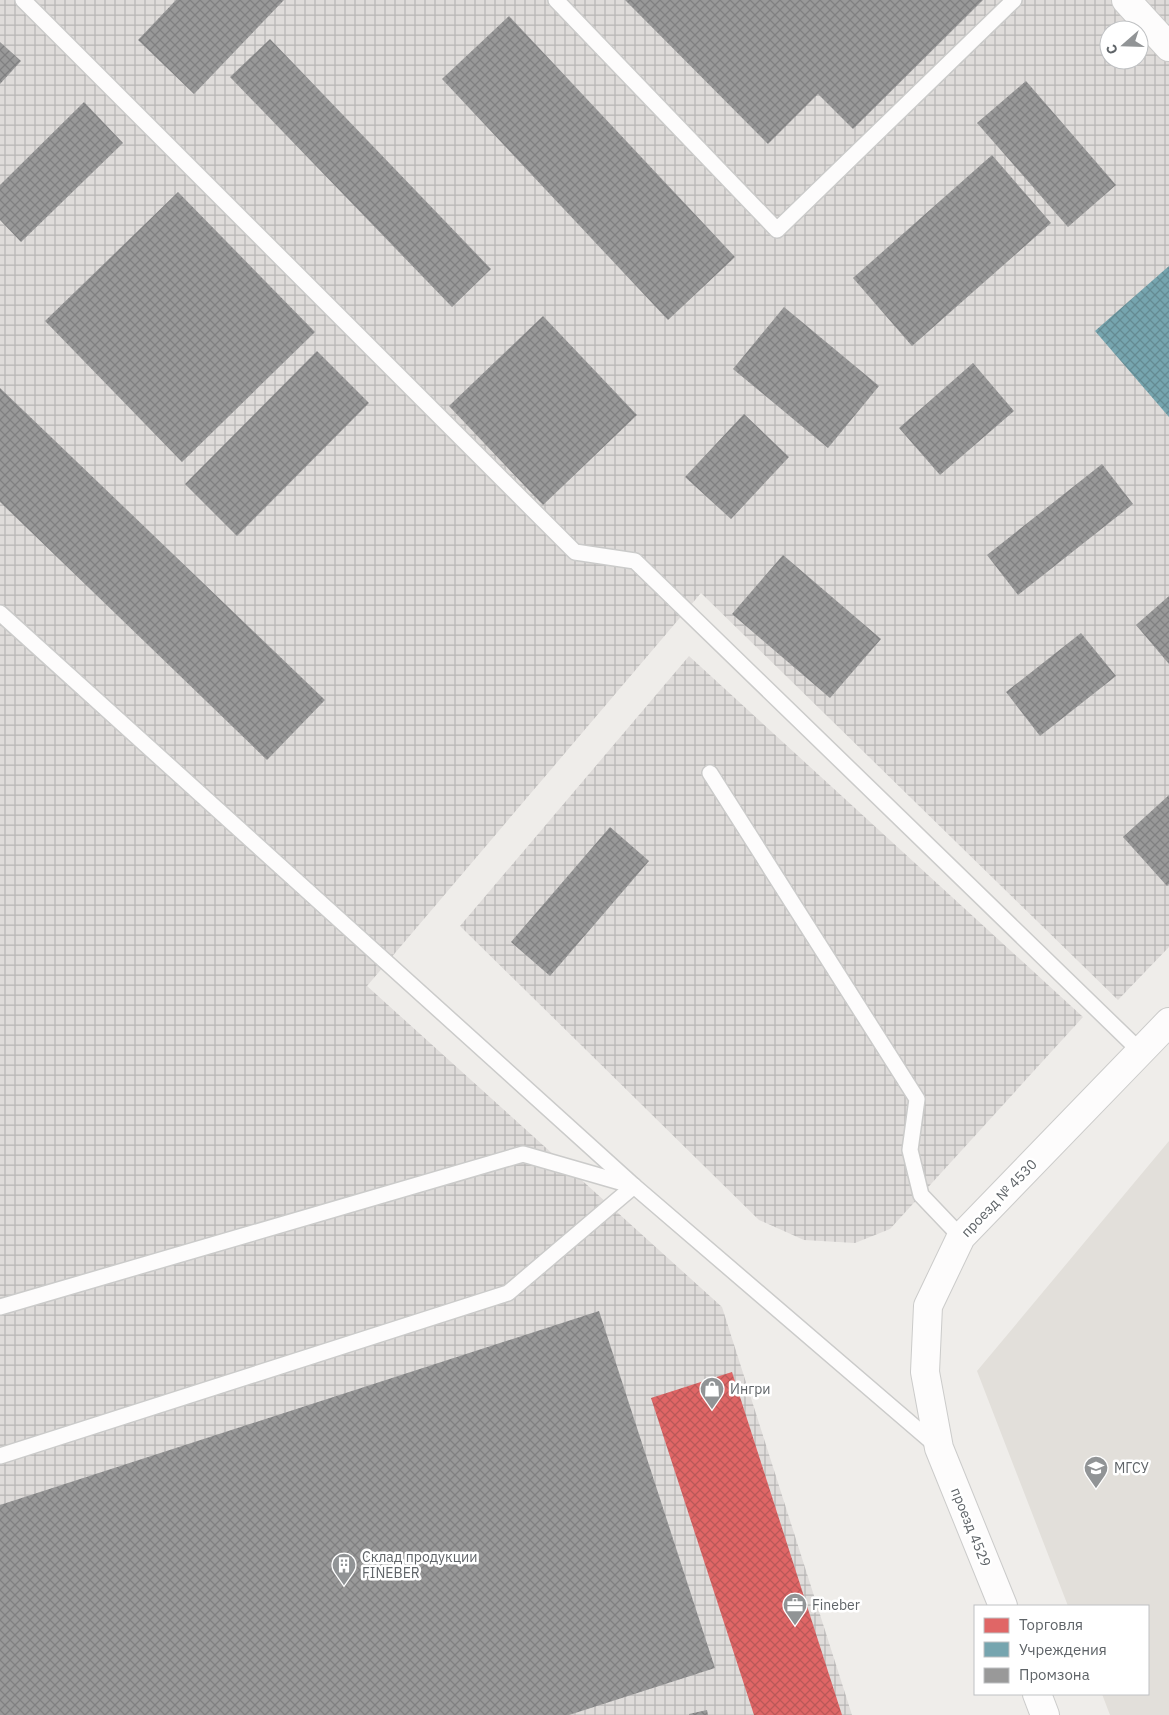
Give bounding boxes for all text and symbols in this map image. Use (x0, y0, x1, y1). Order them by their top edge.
north arrow (1099, 20, 1149, 70)
text: С (1102, 42, 1122, 57)
street label: проезд № 4530 (957, 1155, 1041, 1241)
shop icon: Ингри (699, 1376, 725, 1410)
place label: Ингри (730, 1380, 771, 1398)
school or university icon: МГСУ (1083, 1455, 1109, 1489)
place label: МГСУ (1114, 1459, 1150, 1477)
street label: проезд 4529 (947, 1485, 995, 1569)
place label: Склад продукции FINEBER (362, 1548, 478, 1582)
building icon: Склад продукции FINEBER (331, 1552, 357, 1586)
office icon: Fineber (782, 1592, 808, 1626)
place label: Fineber (812, 1596, 860, 1614)
legend (974, 1605, 1149, 1695)
text: Торговля (1019, 1615, 1083, 1634)
text: Учреждения (1019, 1640, 1107, 1659)
text: Промзона (1019, 1665, 1090, 1684)

